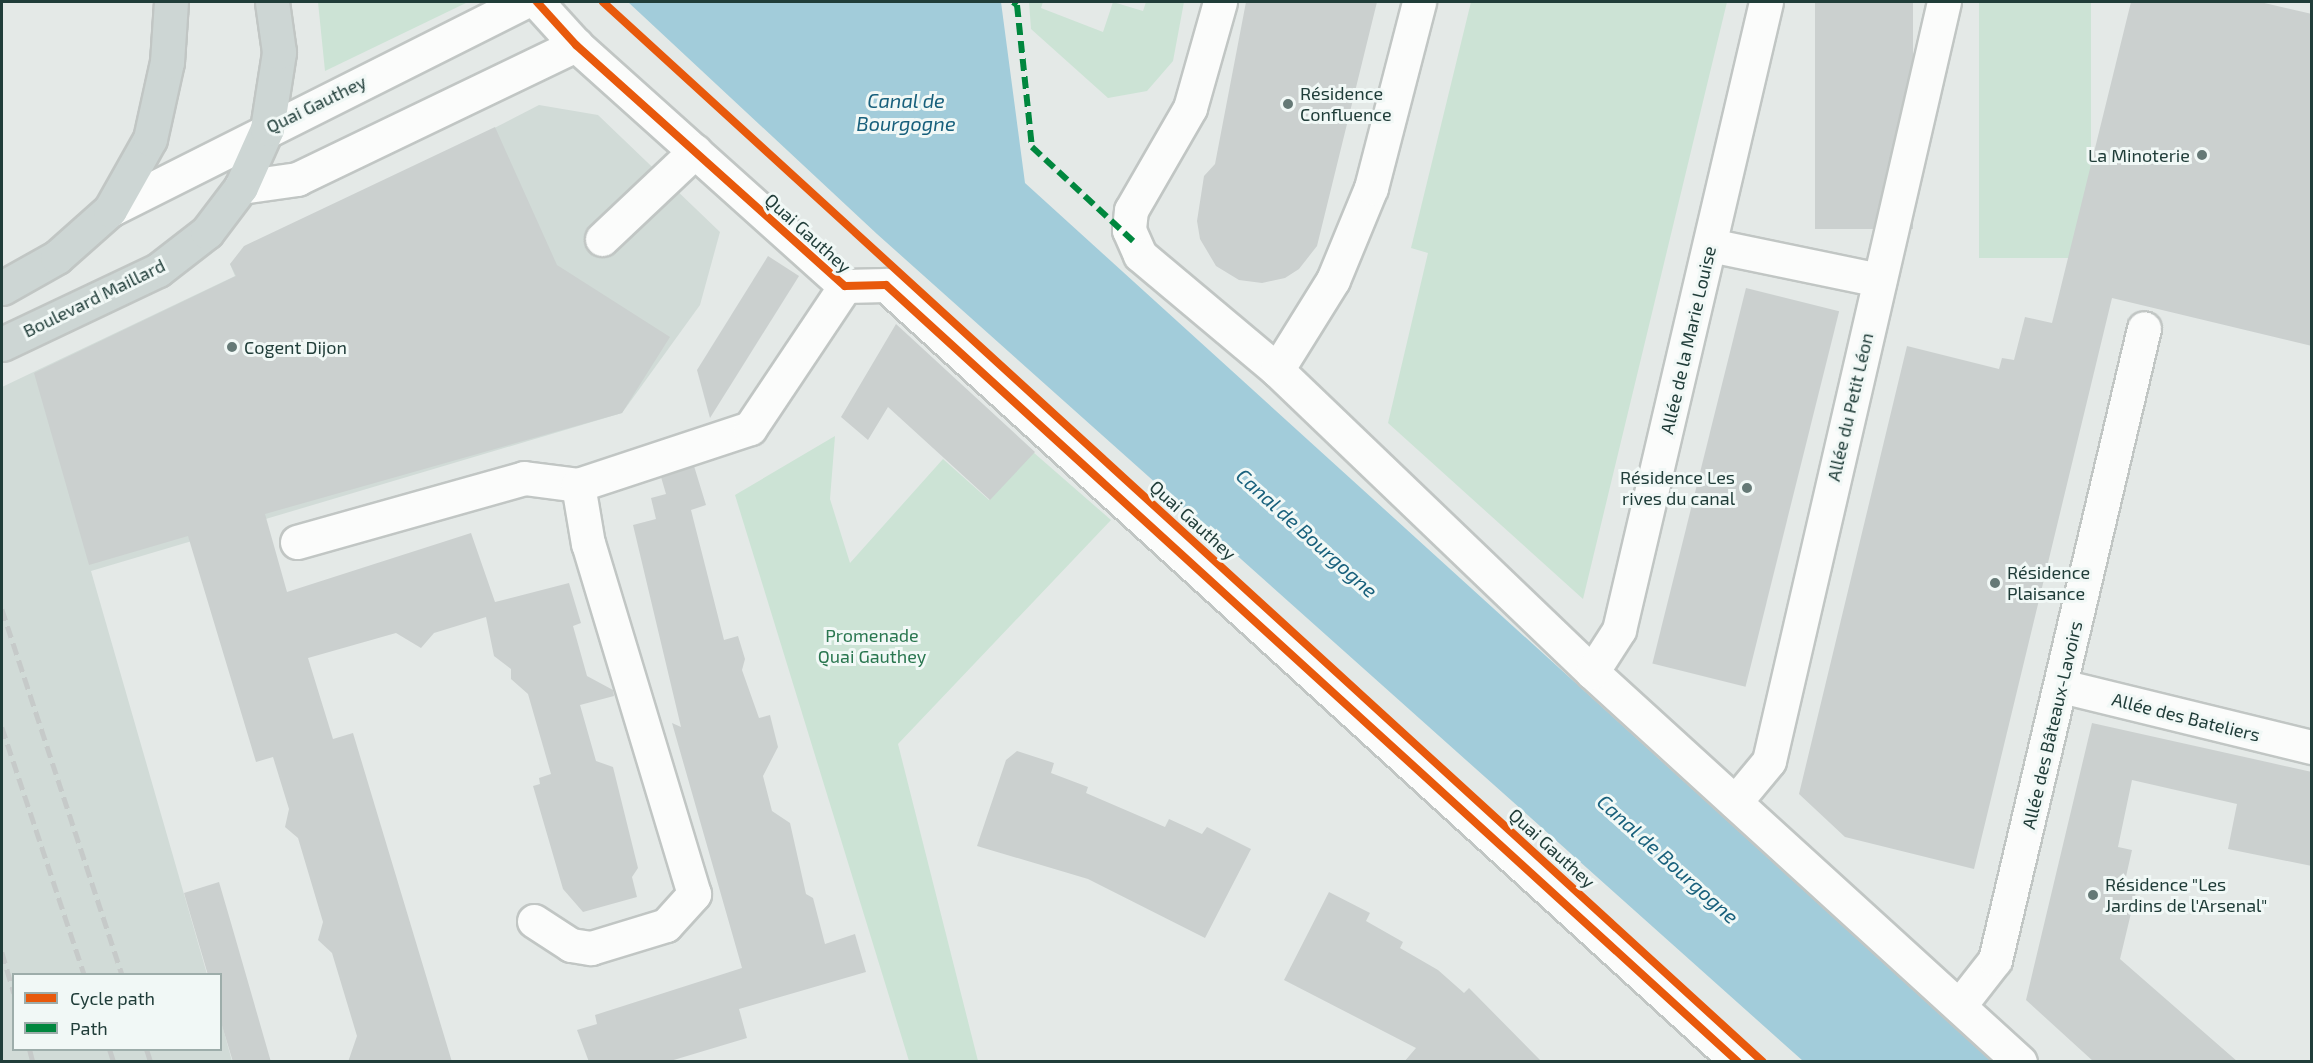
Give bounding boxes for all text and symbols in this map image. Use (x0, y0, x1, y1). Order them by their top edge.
street label: Quai Gauthey (262, 70, 370, 138)
place label: Résidence Confluence (1300, 83, 1392, 125)
water label: Canal de Bourgogne (856, 88, 956, 135)
marker: Résidence Confluence (1281, 97, 1295, 111)
place label: La Minoterie (2088, 144, 2190, 166)
marker: La Minoterie (2195, 148, 2209, 162)
street label: Quai Gauthey (760, 189, 856, 277)
street label: Allée de la Marie Louise (1656, 244, 1720, 436)
street label: Boulevard Maillard (19, 254, 169, 342)
street label: Allée du Petit Léon (1822, 331, 1878, 483)
place label: Cogent Dijon (244, 336, 347, 358)
marker: Cogent Dijon (225, 340, 239, 354)
water label: Canal de Bourgogne (1231, 463, 1383, 603)
place label: Résidence Les rives du canal (1620, 467, 1735, 510)
street label: Quai Gauthey (1145, 476, 1241, 564)
marker: Résidence Les rives du canal (1740, 481, 1754, 495)
place label: Résidence Plaisance (2007, 562, 2090, 604)
marker: Résidence Plaisance (1988, 576, 2002, 590)
street label: Allée des Bâteaux-Lavoirs (2018, 619, 2086, 831)
park label: Promenade Quai Gauthey (818, 625, 926, 668)
street label: Allée des Bateliers (2110, 688, 2262, 746)
water label: Canal de Bourgogne (1592, 789, 1744, 929)
street label: Quai Gauthey (1504, 804, 1600, 892)
place label: Résidence "Les Jardins de l'Arsenal" (2105, 874, 2267, 916)
marker: Résidence "Les Jardins de l'Arsenal" (2086, 888, 2100, 902)
legend (12, 973, 222, 1051)
text: Cycle path (70, 987, 155, 1009)
text: Path (70, 1017, 108, 1039)

